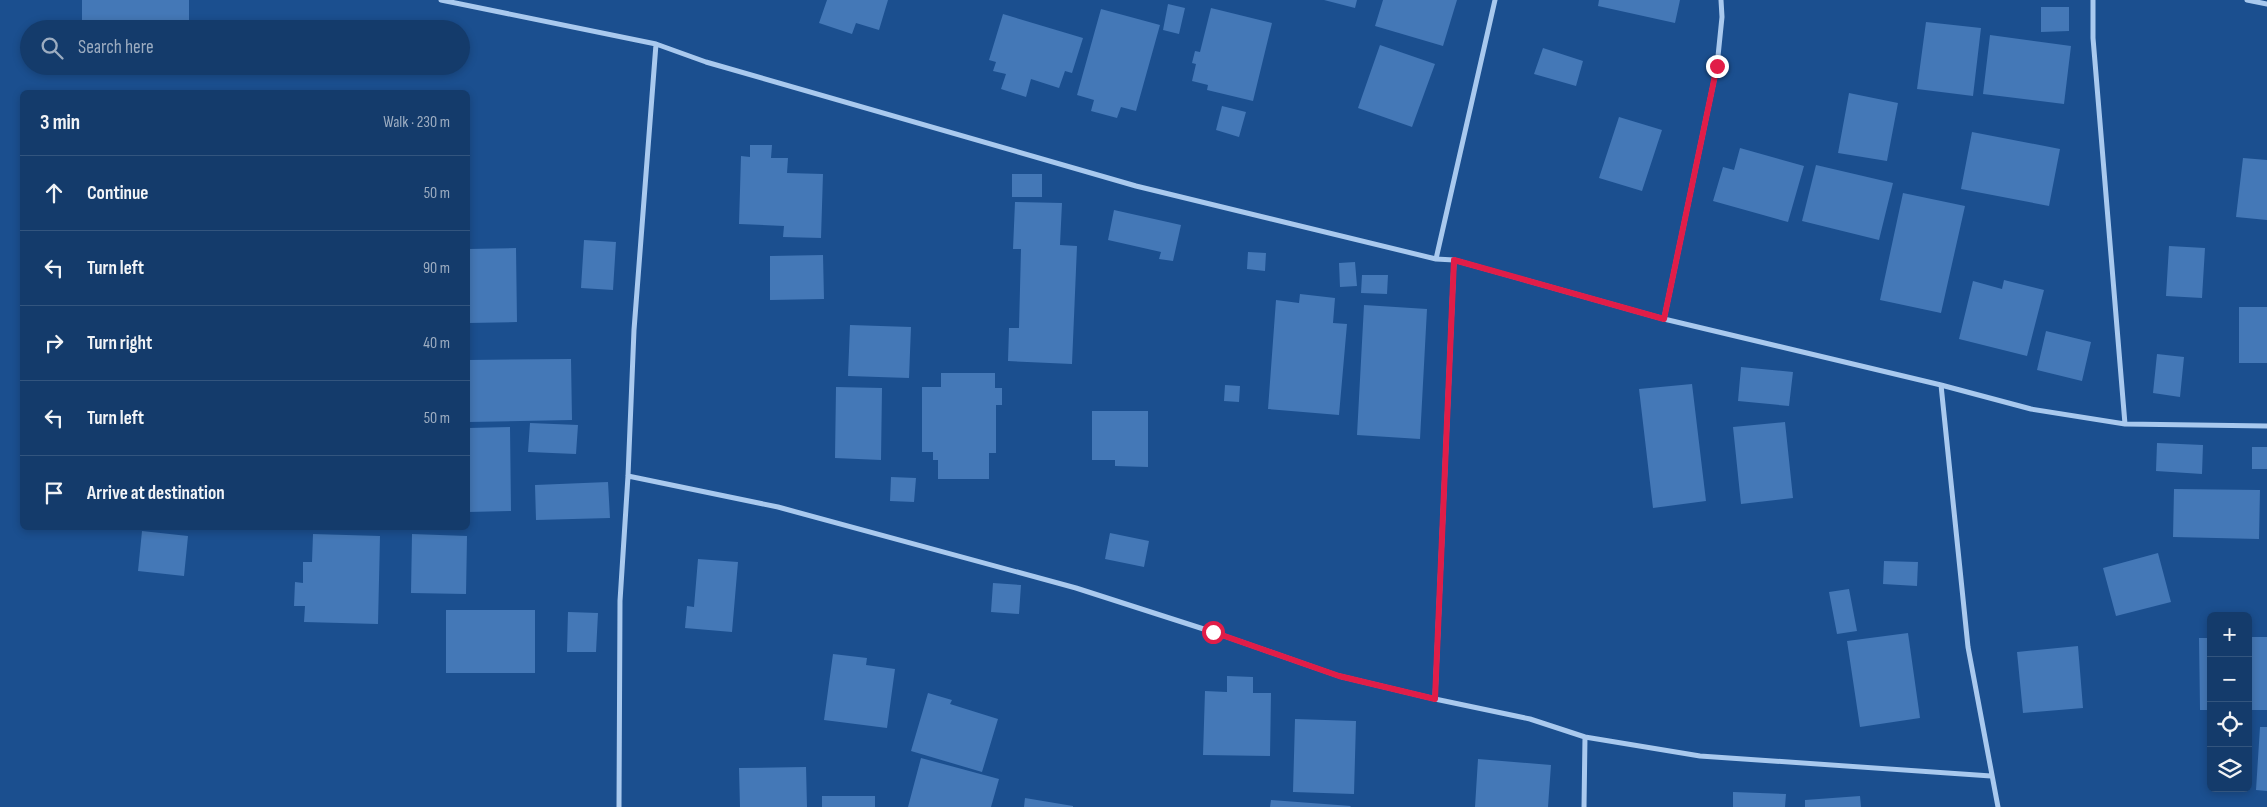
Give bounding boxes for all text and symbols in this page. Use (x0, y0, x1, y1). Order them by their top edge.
search box (20, 20, 470, 75)
icon: search (38, 34, 66, 62)
text: Search here (78, 36, 154, 59)
route end (1706, 55, 1729, 78)
text: 3 min (40, 110, 80, 135)
text: Walk · 230 m (383, 113, 450, 132)
icon: ahead (40, 179, 68, 207)
text: Continue (87, 182, 148, 205)
text: 50 m (424, 184, 450, 203)
icon: left (40, 254, 68, 282)
text: Turn left (87, 257, 144, 280)
text: 90 m (423, 259, 450, 278)
icon: right (40, 329, 68, 357)
text: Turn right (87, 332, 152, 355)
text: 40 m (423, 334, 450, 353)
icon: left (40, 404, 68, 432)
text: Turn left (87, 407, 144, 430)
text: 50 m (424, 409, 450, 428)
icon: arrive (40, 479, 68, 507)
text: Arrive at destination (87, 482, 225, 505)
map controls (2207, 612, 2252, 792)
button: + (2207, 612, 2252, 657)
route start (1202, 621, 1225, 644)
button: − (2207, 657, 2252, 702)
button: locate (2207, 702, 2252, 747)
button: layers (2207, 747, 2252, 792)

